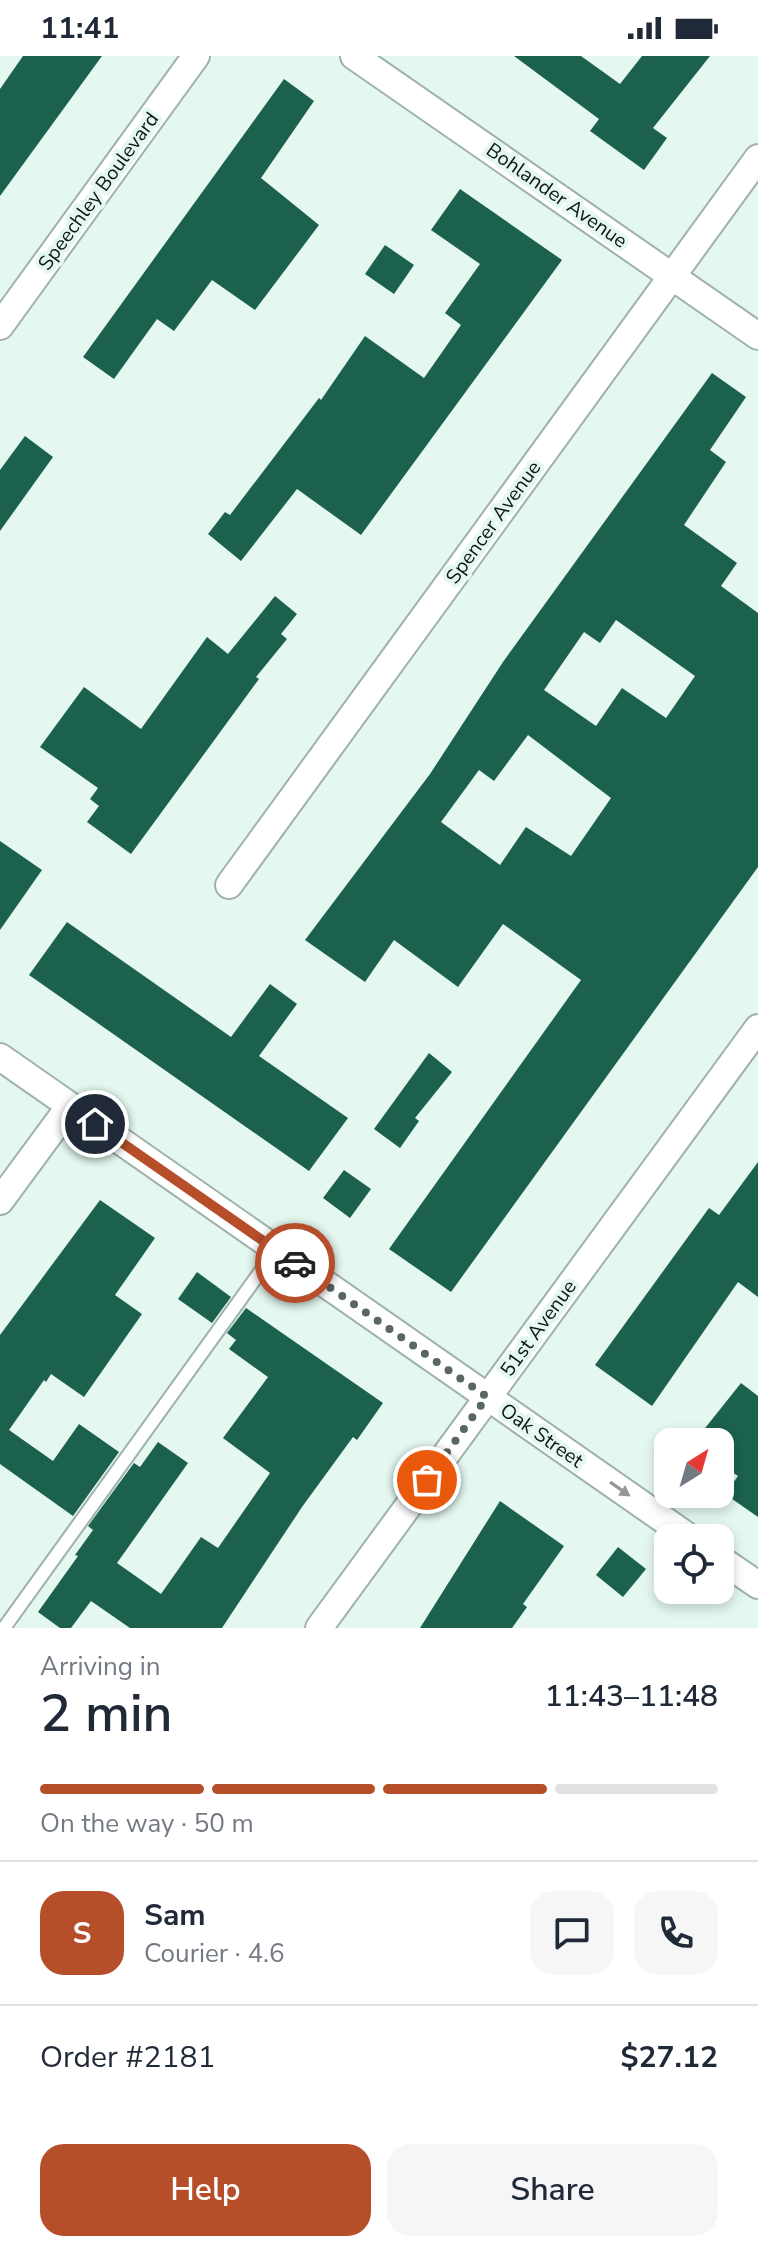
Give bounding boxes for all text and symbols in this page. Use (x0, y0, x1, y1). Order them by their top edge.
text: 11:41 (40, 8, 119, 49)
street label: Speechley Boulevard (32, 107, 165, 276)
street label: Bohlander Avenue (481, 137, 633, 254)
street label: Spencer Avenue (440, 455, 547, 589)
pin (61, 1090, 129, 1158)
icon: home (73, 1102, 117, 1146)
courier (255, 1223, 335, 1303)
icon: car (273, 1241, 317, 1285)
street label: 51st Avenue (494, 1274, 583, 1382)
street label: Oak Street (495, 1397, 589, 1474)
north arrow (654, 1428, 734, 1508)
map controls (654, 1428, 734, 1604)
pin (393, 1446, 461, 1514)
icon: bag (405, 1458, 449, 1502)
one-way arrow (610, 1481, 631, 1496)
button: locate (654, 1524, 734, 1604)
text: Arriving in (40, 1649, 161, 1684)
text: 11:43–11:48 (545, 1676, 718, 1717)
text: 2 min (40, 1678, 173, 1749)
text: On the way · 50 m (40, 1806, 254, 1841)
button: chat (530, 1891, 614, 1975)
button: phone (634, 1891, 718, 1975)
text: Sam (144, 1895, 206, 1936)
text: S (73, 1913, 91, 1954)
text: Courier · 4.6 (144, 1936, 285, 1971)
text: Order #2181 (40, 2037, 215, 2078)
text: $27.12 (621, 2037, 718, 2078)
button: Help (40, 2144, 371, 2236)
button: Share (387, 2144, 718, 2236)

